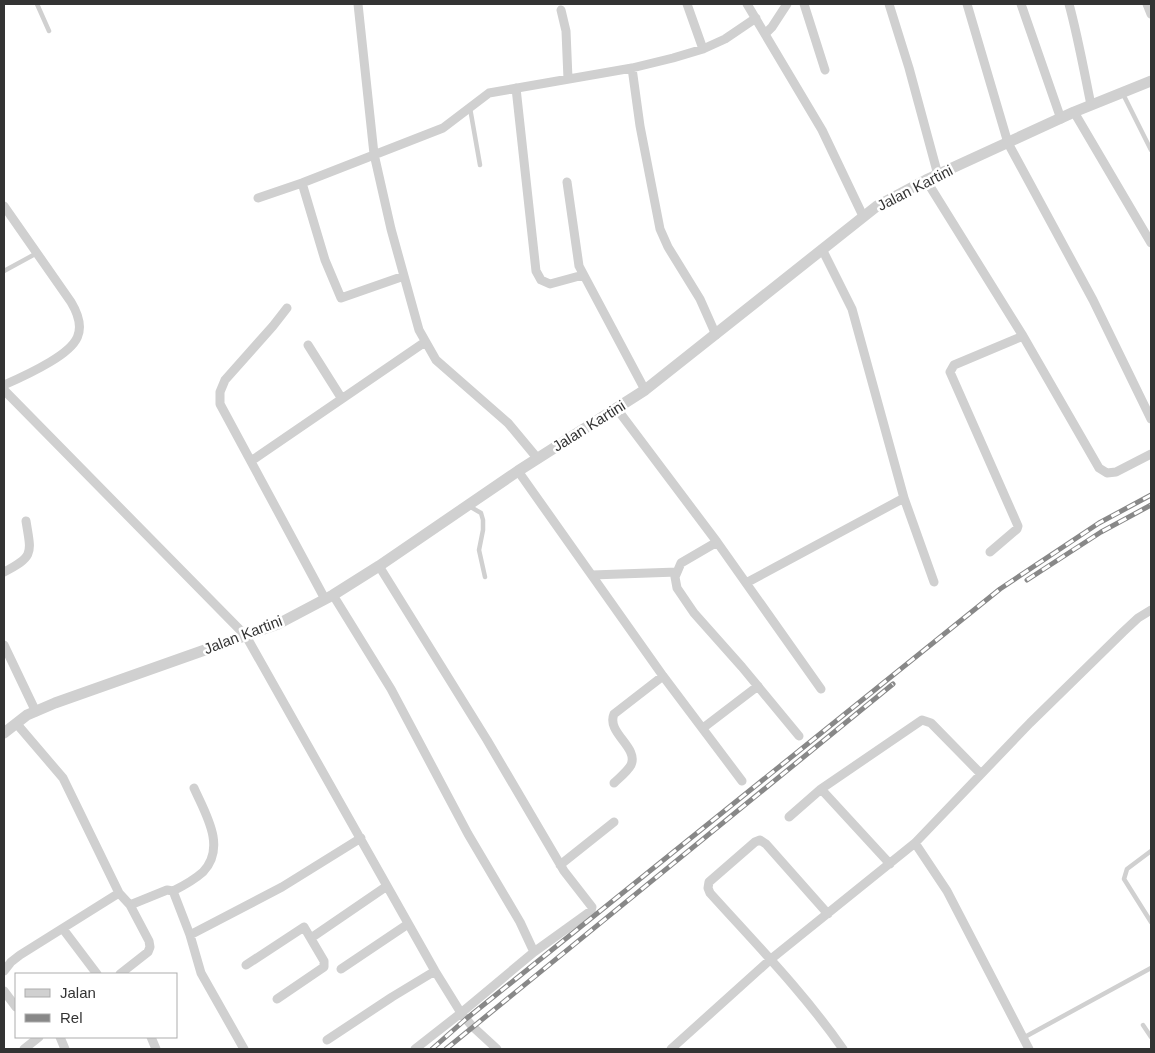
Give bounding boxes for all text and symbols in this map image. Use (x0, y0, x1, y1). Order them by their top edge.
street label: Jalan Kartini (874, 161, 955, 214)
street label: Jalan Kartini (549, 396, 628, 455)
street label: Jalan Kartini (201, 612, 284, 657)
legend (15, 973, 178, 1038)
text: Jalan (60, 984, 96, 1001)
text: Rel (60, 1009, 83, 1026)

